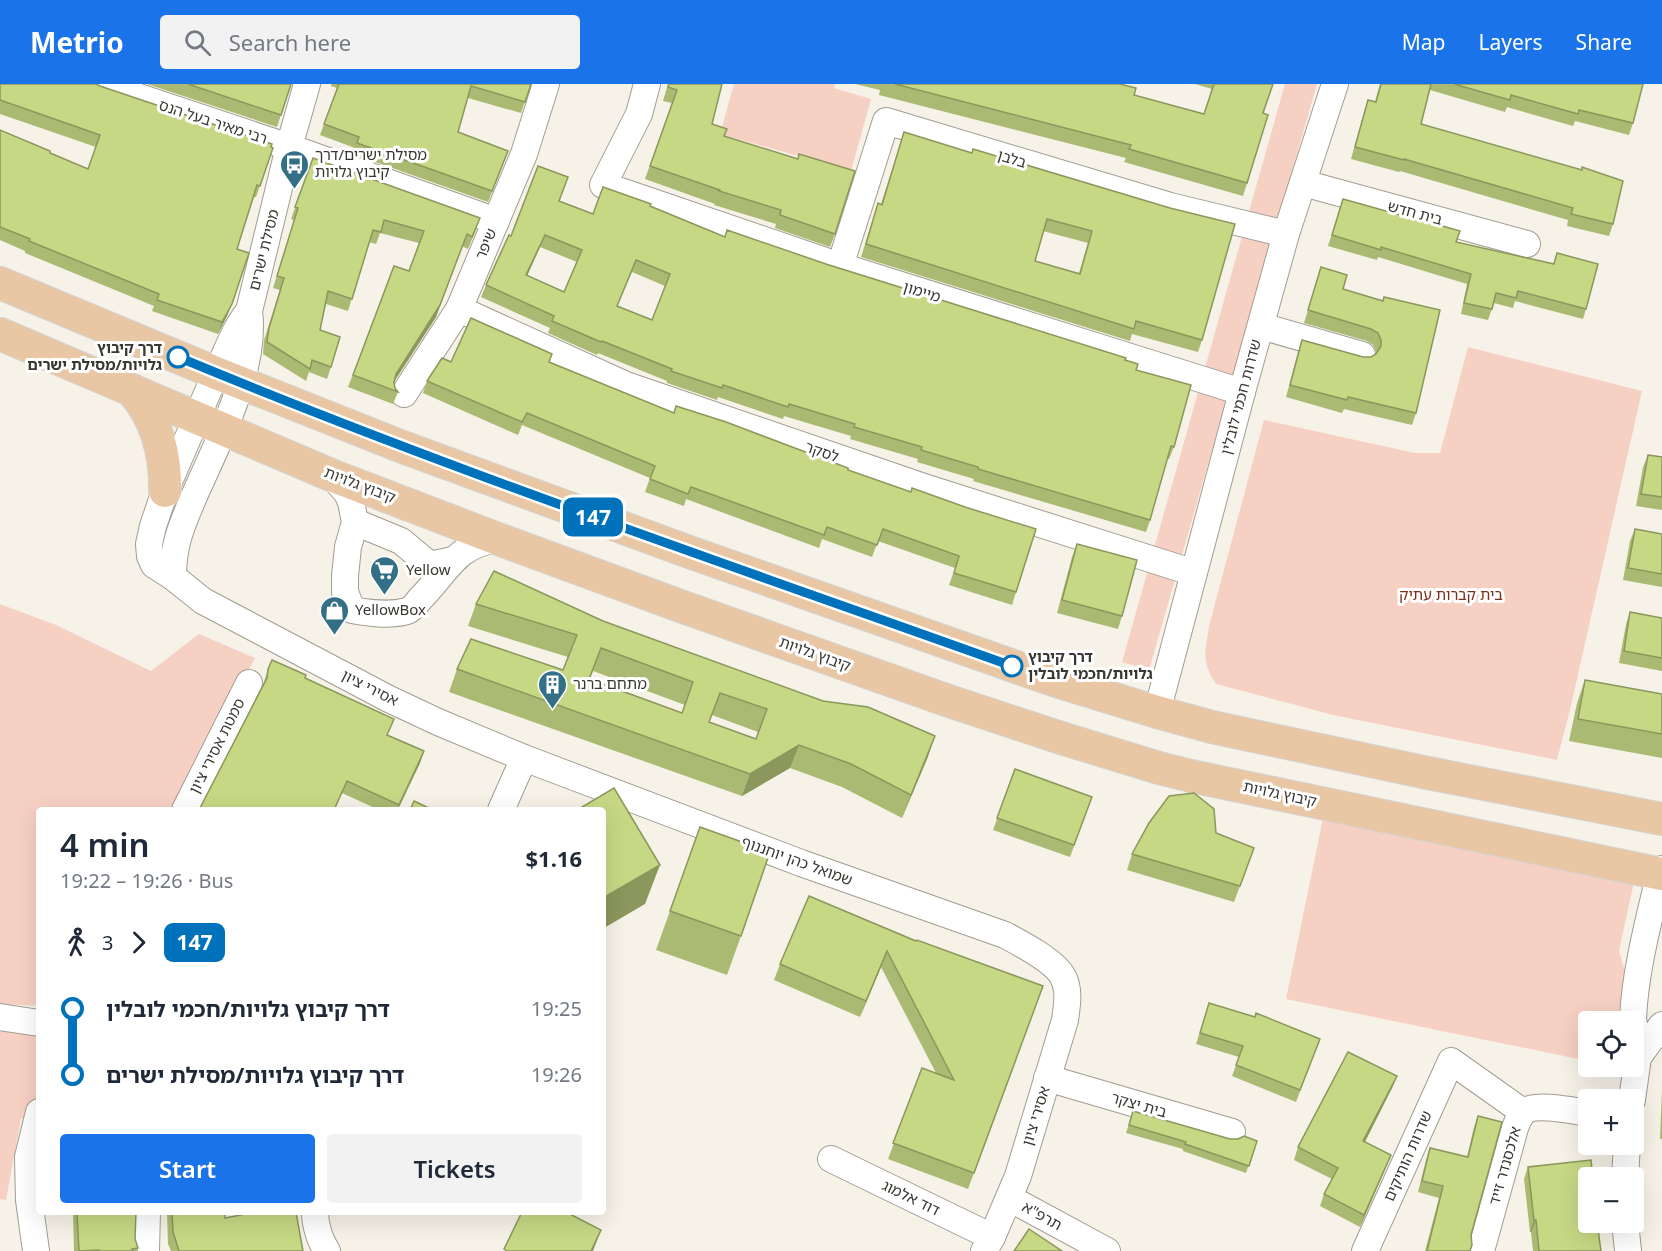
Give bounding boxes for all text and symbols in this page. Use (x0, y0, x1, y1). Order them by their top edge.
search box (160, 15, 580, 69)
text: Metrio (30, 23, 124, 61)
icon: search (181, 26, 214, 59)
text: Search here (229, 27, 351, 57)
text: Map (1402, 28, 1446, 56)
text: Layers (1479, 28, 1543, 56)
text: Share (1576, 28, 1632, 56)
street label: רבי מאיר בעל הנס (156, 94, 270, 148)
place label: מסילת ישרים/דרך קיבוץ גלויות (315, 144, 427, 181)
street label: בלבן (995, 144, 1030, 172)
bus stop icon: מסילת ישרים/דרך קיבוץ גלויות (278, 148, 310, 190)
street label: בית חדש (1386, 195, 1445, 229)
street label: מסילת ישרים (243, 207, 283, 292)
street label: שיפר (470, 225, 501, 262)
street label: מיימון (901, 276, 943, 306)
place label: דרך קיבוץ גלויות/מסילת ישרים (27, 337, 162, 374)
street label: שדרות חכמי לובלין (1215, 337, 1265, 457)
marker: דרך קיבוץ גלויות/מסילת ישרים (167, 346, 189, 368)
street label: לסקר (803, 436, 842, 466)
street label: קיבוץ גלויות (322, 461, 399, 507)
line badge: 147 (558, 498, 628, 536)
text: 147 (575, 503, 611, 531)
supermarket icon: Yellow (369, 554, 401, 596)
place label: Yellow (406, 559, 451, 579)
park label: בית קברות עתיק (1399, 584, 1503, 604)
shop icon: YellowBox (318, 594, 350, 636)
place label: YellowBox (355, 599, 426, 619)
street label: קיבוץ גלויות (777, 631, 854, 675)
place label: דרך קיבוץ גלויות/חכמי לובלין (1028, 646, 1153, 683)
marker: דרך קיבוץ גלויות/חכמי לובלין (1001, 655, 1023, 677)
street label: אסירי ציון (339, 664, 402, 710)
building icon: מתחם ברנר (536, 668, 568, 710)
place label: מתחם ברנר (573, 673, 647, 693)
street label: סמטת אסירי ציון (183, 694, 249, 797)
street label: קיבוץ גלויות (1242, 775, 1319, 811)
text: 4 min (60, 822, 150, 867)
street label: שמואל כהן יוחננוף (739, 831, 856, 889)
text: $1.16 (525, 843, 582, 873)
text: 19:22 – 19:26 · Bus (60, 867, 233, 894)
icon: walk (60, 926, 93, 959)
icon: forward (122, 926, 155, 959)
text: 147 (176, 928, 213, 956)
text: 3 (102, 929, 113, 956)
text: דרך קיבוץ גלויות/חכמי לובלין (106, 993, 390, 1023)
text: 19:25 (531, 995, 582, 1022)
map controls (1578, 1011, 1644, 1233)
button: locate (1578, 1011, 1644, 1077)
text: דרך קיבוץ גלויות/מסילת ישרים (106, 1059, 404, 1089)
text: 19:26 (531, 1061, 582, 1088)
street label: אסירי ציון (1017, 1083, 1054, 1148)
street label: בית יצקר (1109, 1087, 1170, 1122)
button: + (1578, 1089, 1644, 1155)
street label: שדרות הותיקים (1378, 1107, 1436, 1204)
street label: אלכסנדר זייד (1483, 1124, 1525, 1207)
button: Start (60, 1134, 315, 1203)
button: Tickets (327, 1134, 582, 1203)
button: − (1578, 1167, 1644, 1233)
street label: דוד אלמוג (879, 1175, 944, 1220)
street label: תרפ"א (1019, 1196, 1066, 1234)

